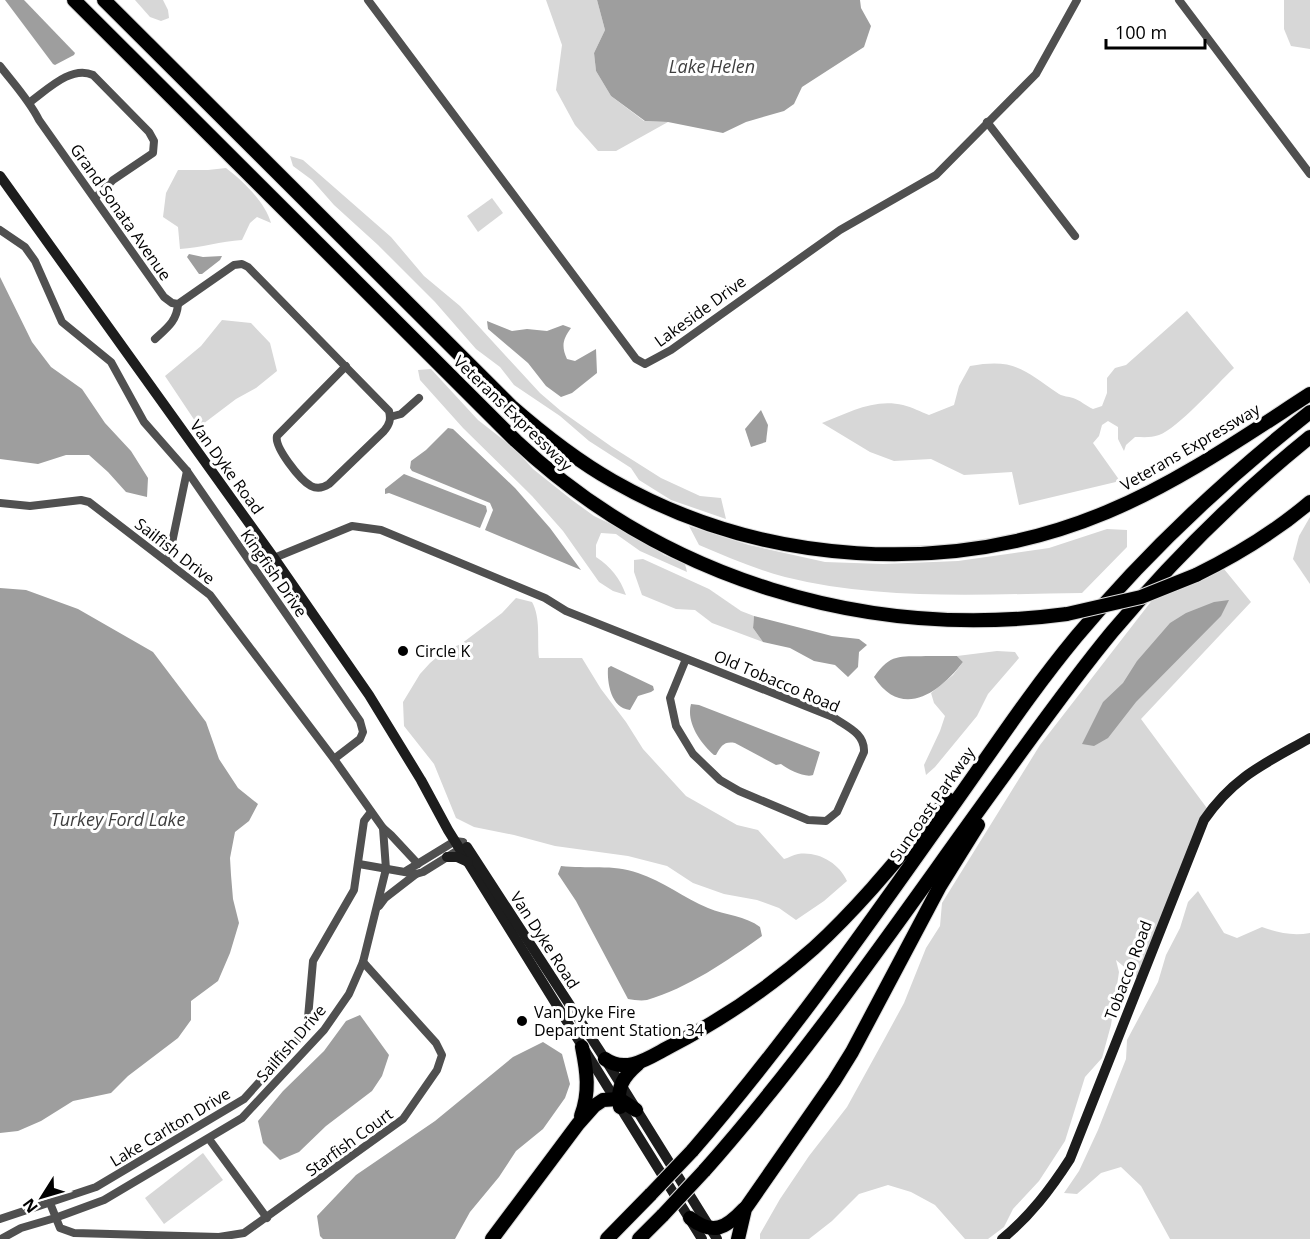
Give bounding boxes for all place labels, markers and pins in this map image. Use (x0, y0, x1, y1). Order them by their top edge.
place label: Circle K (415, 640, 471, 662)
marker: Circle K (396, 644, 410, 658)
place label: Van Dyke Fire Department Station 34 (534, 1001, 704, 1041)
marker: Van Dyke Fire Department Station 34 (515, 1014, 529, 1028)

